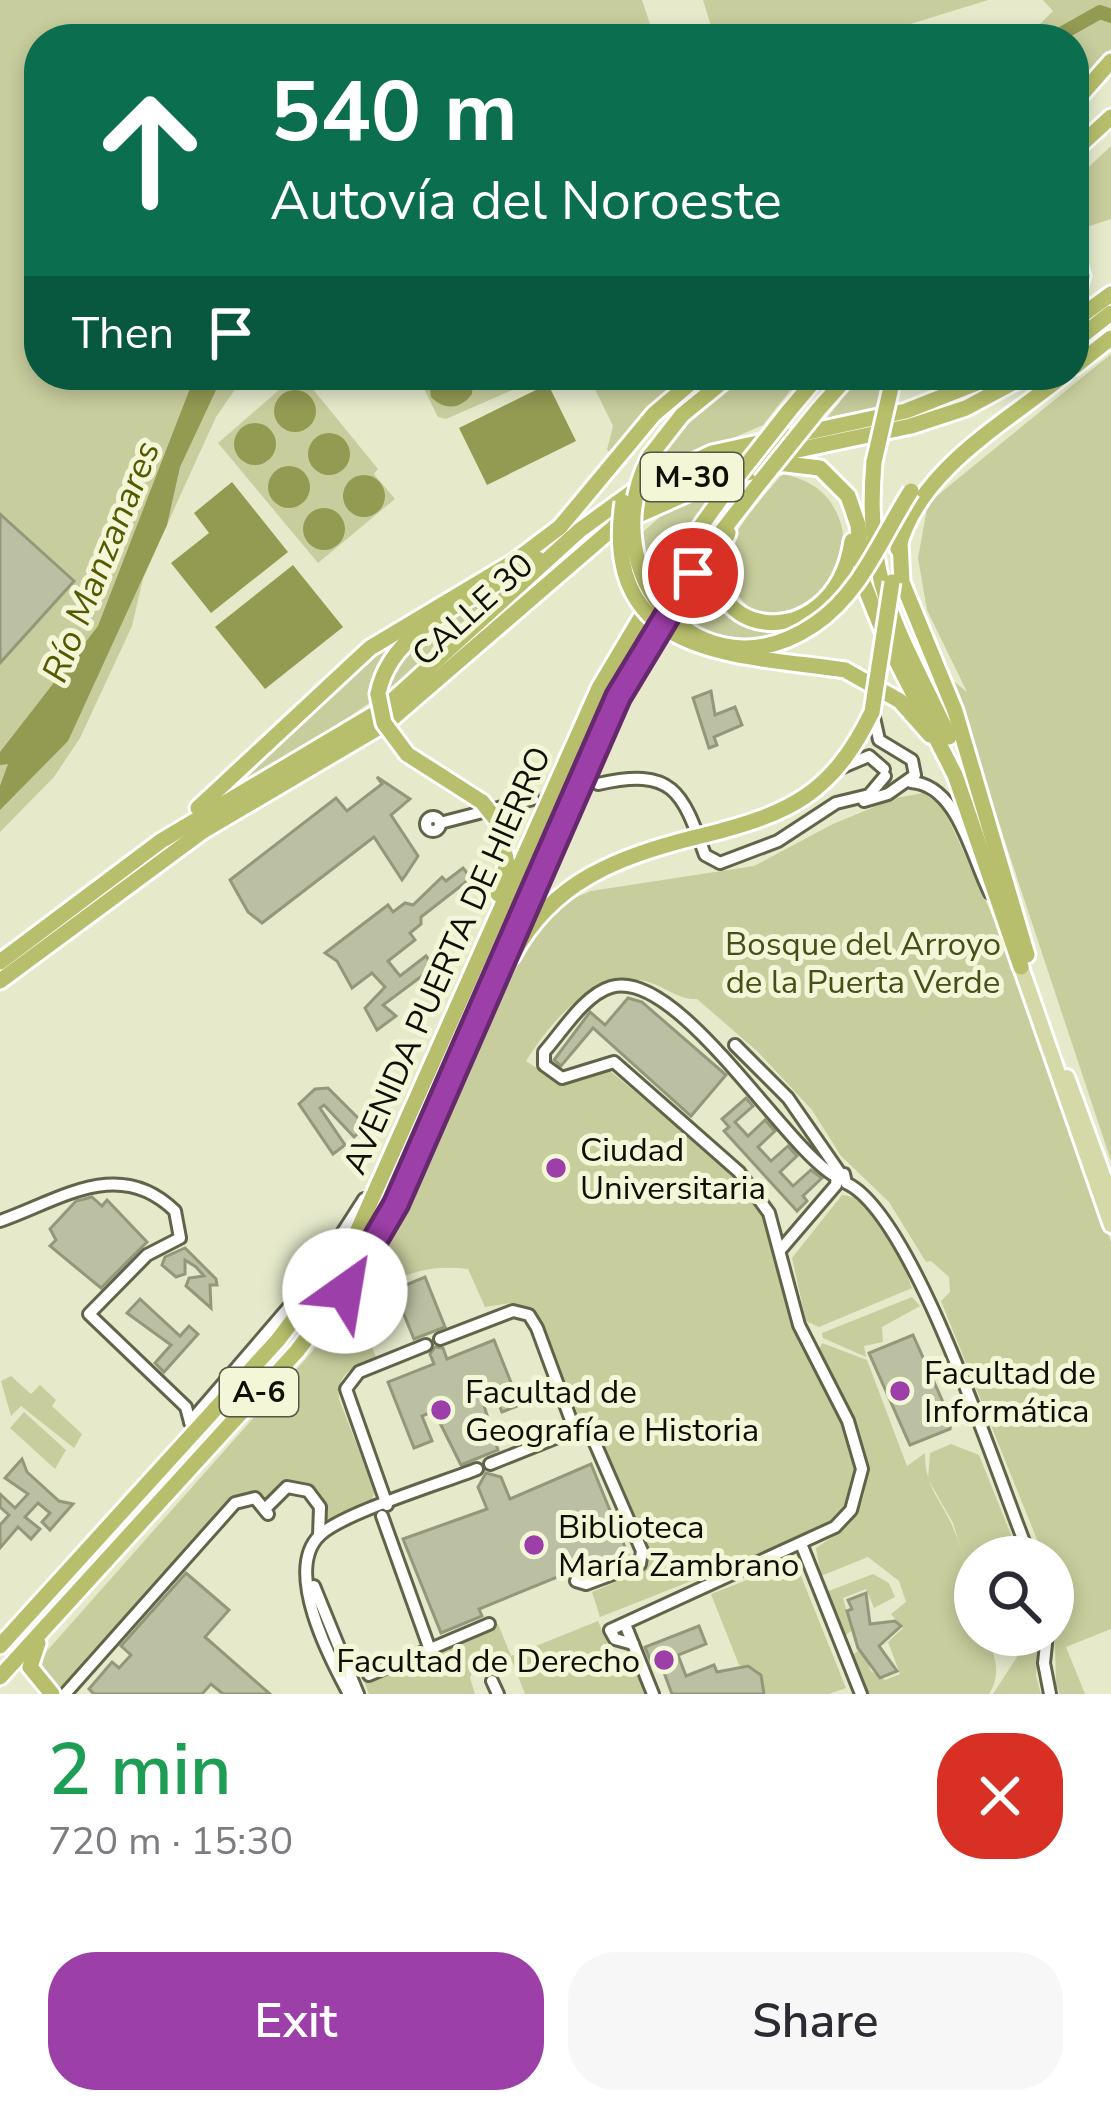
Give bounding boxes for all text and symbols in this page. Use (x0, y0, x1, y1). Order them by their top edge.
text: 540 m (270, 55, 518, 170)
icon: ahead (72, 72, 228, 228)
text: Autovía del Noroeste (270, 164, 782, 238)
icon: arrive (198, 300, 264, 366)
text: Then (72, 303, 174, 364)
water label: Río Manzanares (31, 434, 172, 690)
road number: M-30 (641, 453, 743, 501)
pin (642, 522, 744, 624)
icon: arrive (660, 540, 726, 606)
street label: CALLE 30 (403, 544, 543, 677)
street label: AVENIDA PUERTA DE HIERRO (333, 740, 562, 1181)
park label: Bosque del Arroyo de la Puerta Verde (725, 922, 1001, 1005)
place label: Ciudad Universitaria (580, 1128, 766, 1211)
marker: Ciudad Universitaria (543, 1155, 569, 1181)
position arrow (282, 1228, 408, 1354)
place label: Facultad de Informática (924, 1351, 1096, 1434)
road number: A-6 (220, 1368, 298, 1416)
place label: Facultad de Geografía e Historia (465, 1370, 759, 1453)
marker: Facultad de Informática (887, 1378, 913, 1404)
marker: Facultad de Geografía e Historia (428, 1397, 454, 1423)
place label: Biblioteca María Zambrano (558, 1505, 799, 1588)
marker: Biblioteca María Zambrano (521, 1532, 547, 1558)
map controls (954, 1536, 1074, 1656)
button: search (954, 1536, 1074, 1656)
place label: Facultad de Derecho (336, 1639, 640, 1684)
marker: Facultad de Derecho (651, 1647, 677, 1673)
text: 2 min (48, 1721, 231, 1819)
button: close (937, 1733, 1063, 1859)
text: 720 m · 15:30 (48, 1815, 293, 1868)
button: Exit (48, 1952, 544, 2090)
button: Share (568, 1952, 1063, 2090)

